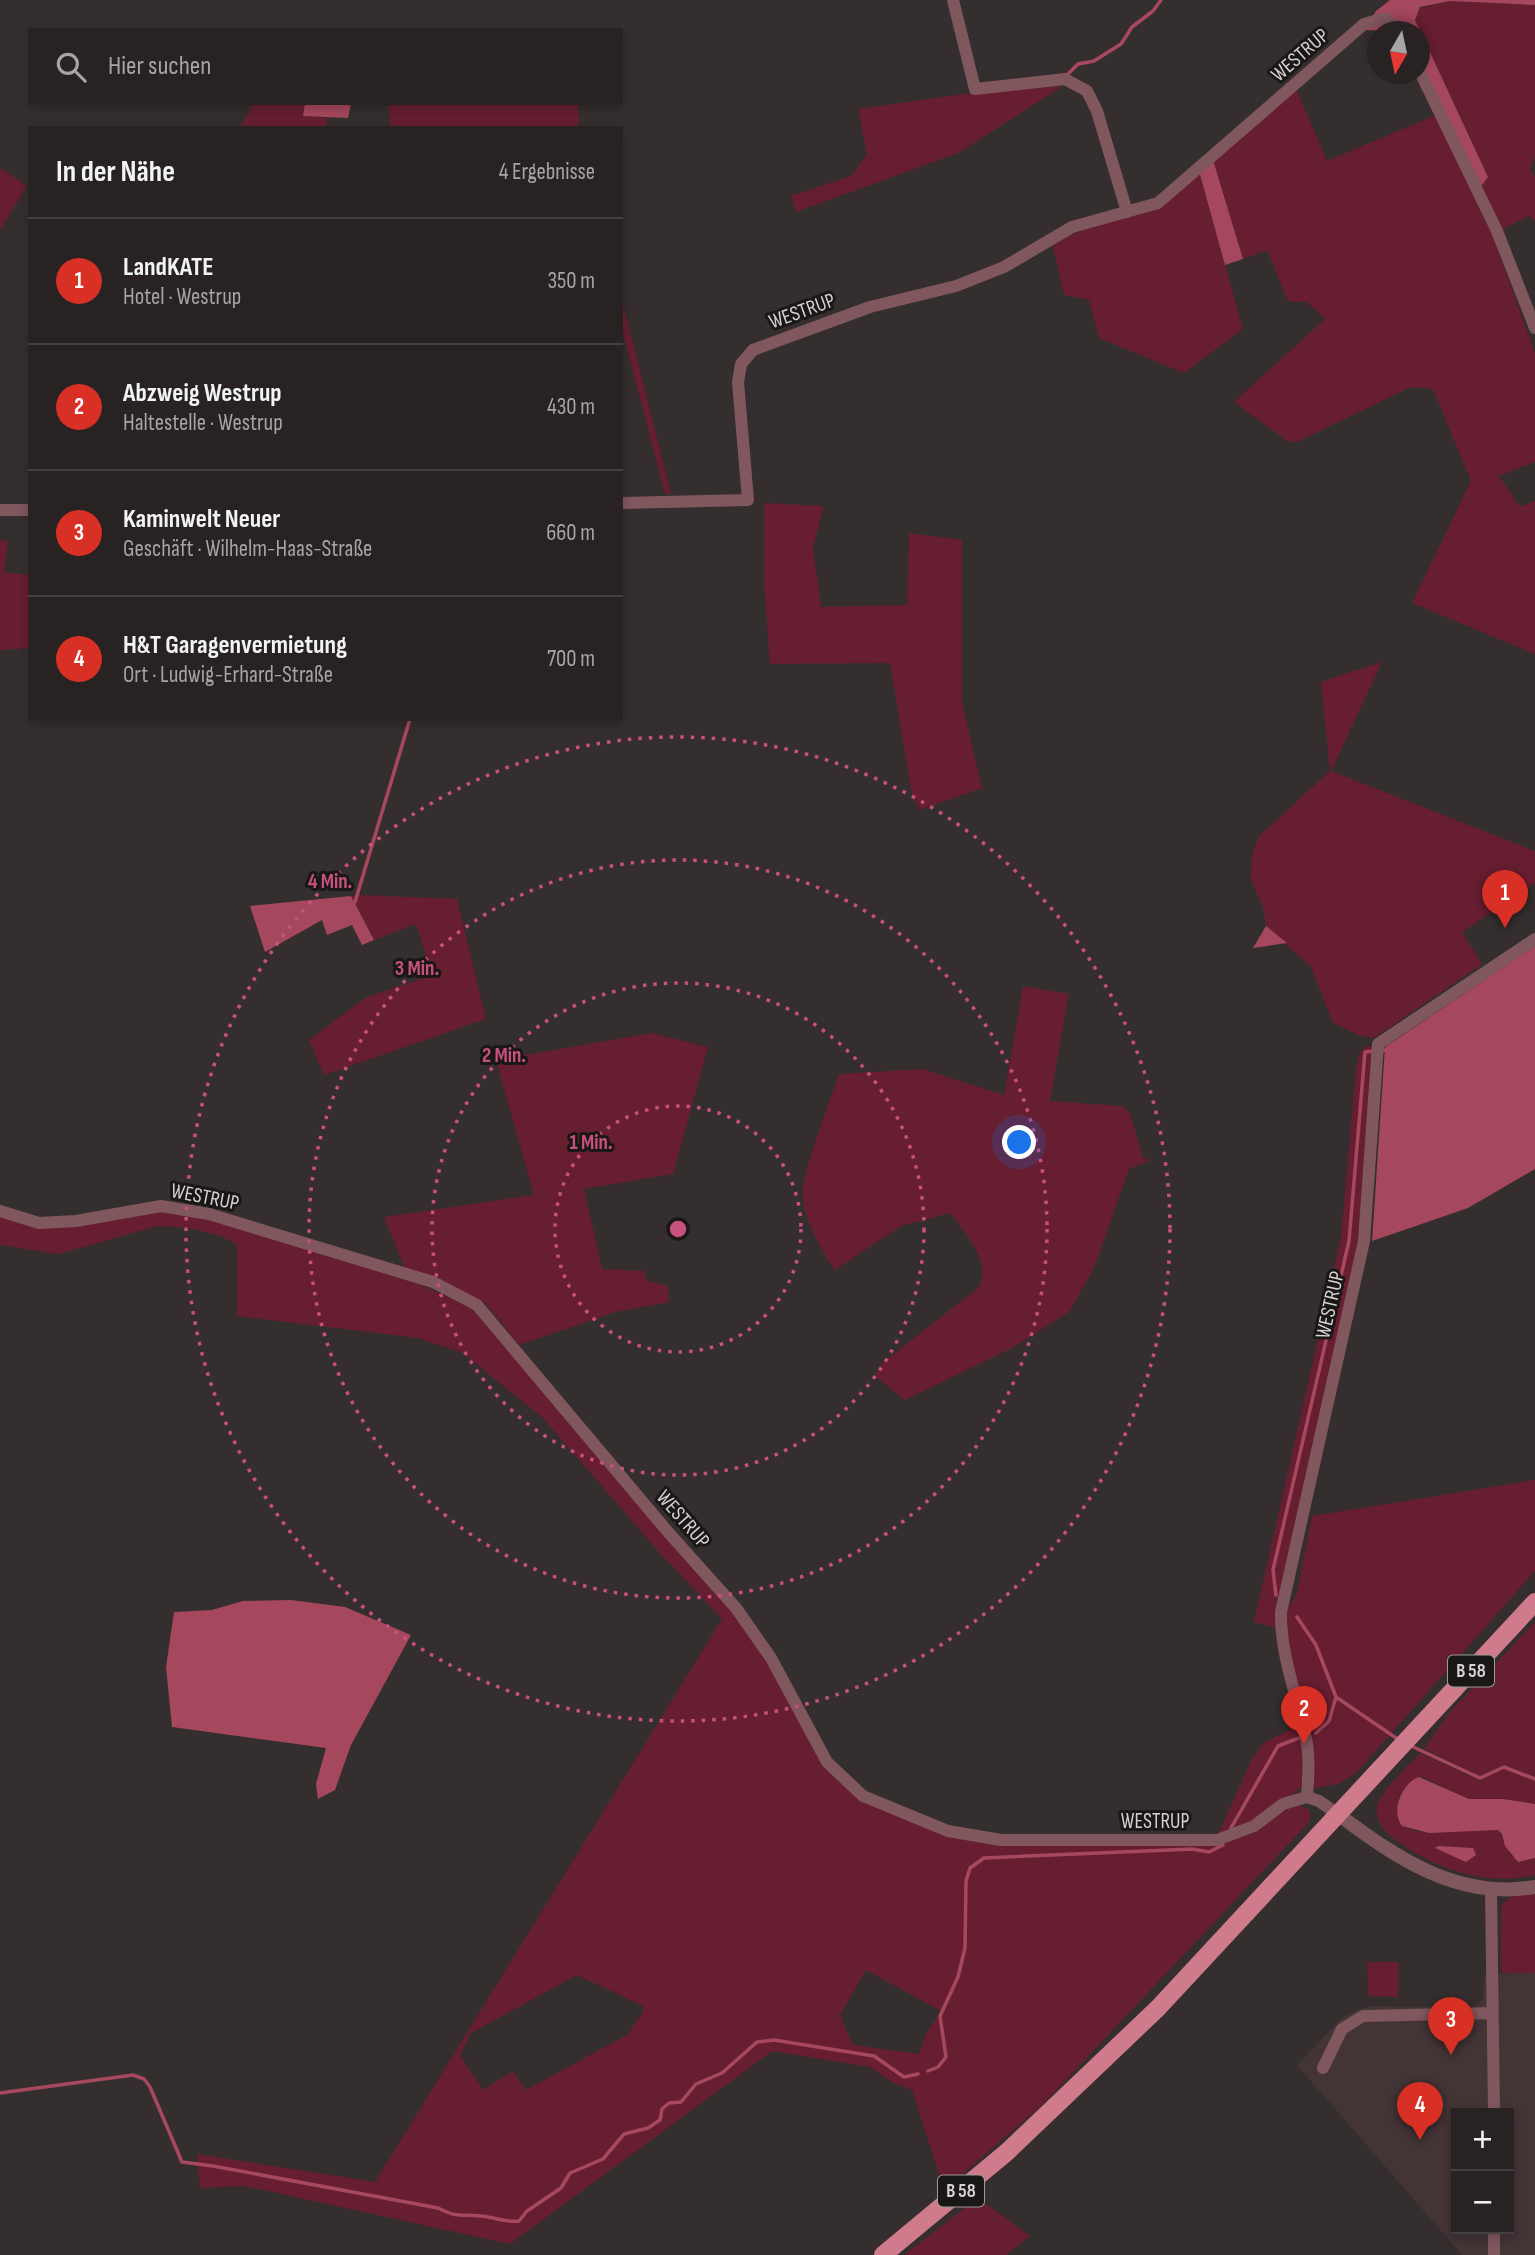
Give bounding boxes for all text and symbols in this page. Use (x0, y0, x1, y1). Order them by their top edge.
north arrow (1367, 21, 1430, 84)
street label: WESTRUP (1266, 23, 1334, 87)
search box (28, 28, 623, 105)
icon: search (52, 48, 90, 86)
text: Hier suchen (108, 51, 211, 82)
text: In der Nähe (56, 154, 175, 190)
text: 4 Ergebnisse (499, 158, 595, 186)
text: LandKATE (123, 252, 214, 283)
text: 1 (74, 267, 84, 295)
text: 350 m (547, 267, 595, 295)
text: Hotel · Westrup (123, 283, 241, 311)
street label: WESTRUP (766, 287, 839, 334)
text: Abzweig Westrup (123, 378, 282, 409)
text: 2 (74, 393, 84, 421)
text: 430 m (547, 393, 595, 421)
text: Haltestelle · Westrup (123, 409, 283, 437)
text: Kaminwelt Neuer (123, 504, 280, 535)
text: 3 (74, 519, 84, 547)
text: 660 m (546, 519, 595, 547)
text: Geschäft · Wilhelm-Haas-Straße (123, 535, 372, 563)
text: H&T Garagenvermietung (123, 630, 347, 661)
text: 4 (74, 645, 84, 673)
text: 700 m (547, 645, 595, 673)
text: Ort · Ludwig-Erhard-Straße (123, 661, 333, 689)
text: 4 Min. (308, 869, 352, 894)
pin: 1 (1482, 870, 1528, 928)
text: 3 Min. (395, 956, 439, 981)
text: 2 Min. (482, 1043, 526, 1068)
your location (1002, 1125, 1036, 1159)
text: 1 Min. (569, 1130, 613, 1155)
street label: WESTRUP (169, 1178, 241, 1216)
centre of rings (666, 1217, 690, 1241)
street label: WESTRUP (1310, 1269, 1350, 1341)
street label: WESTRUP (651, 1485, 715, 1553)
road number: B 58 (1448, 1656, 1494, 1686)
pin: 2 (1281, 1686, 1327, 1744)
street label: WESTRUP (1121, 1809, 1189, 1834)
pin: 3 (1428, 1997, 1474, 2055)
pin: 4 (1397, 2082, 1443, 2140)
map controls (1451, 2108, 1514, 2234)
button: + (1451, 2108, 1514, 2171)
button: − (1451, 2171, 1514, 2234)
road number: B 58 (938, 2176, 984, 2206)

